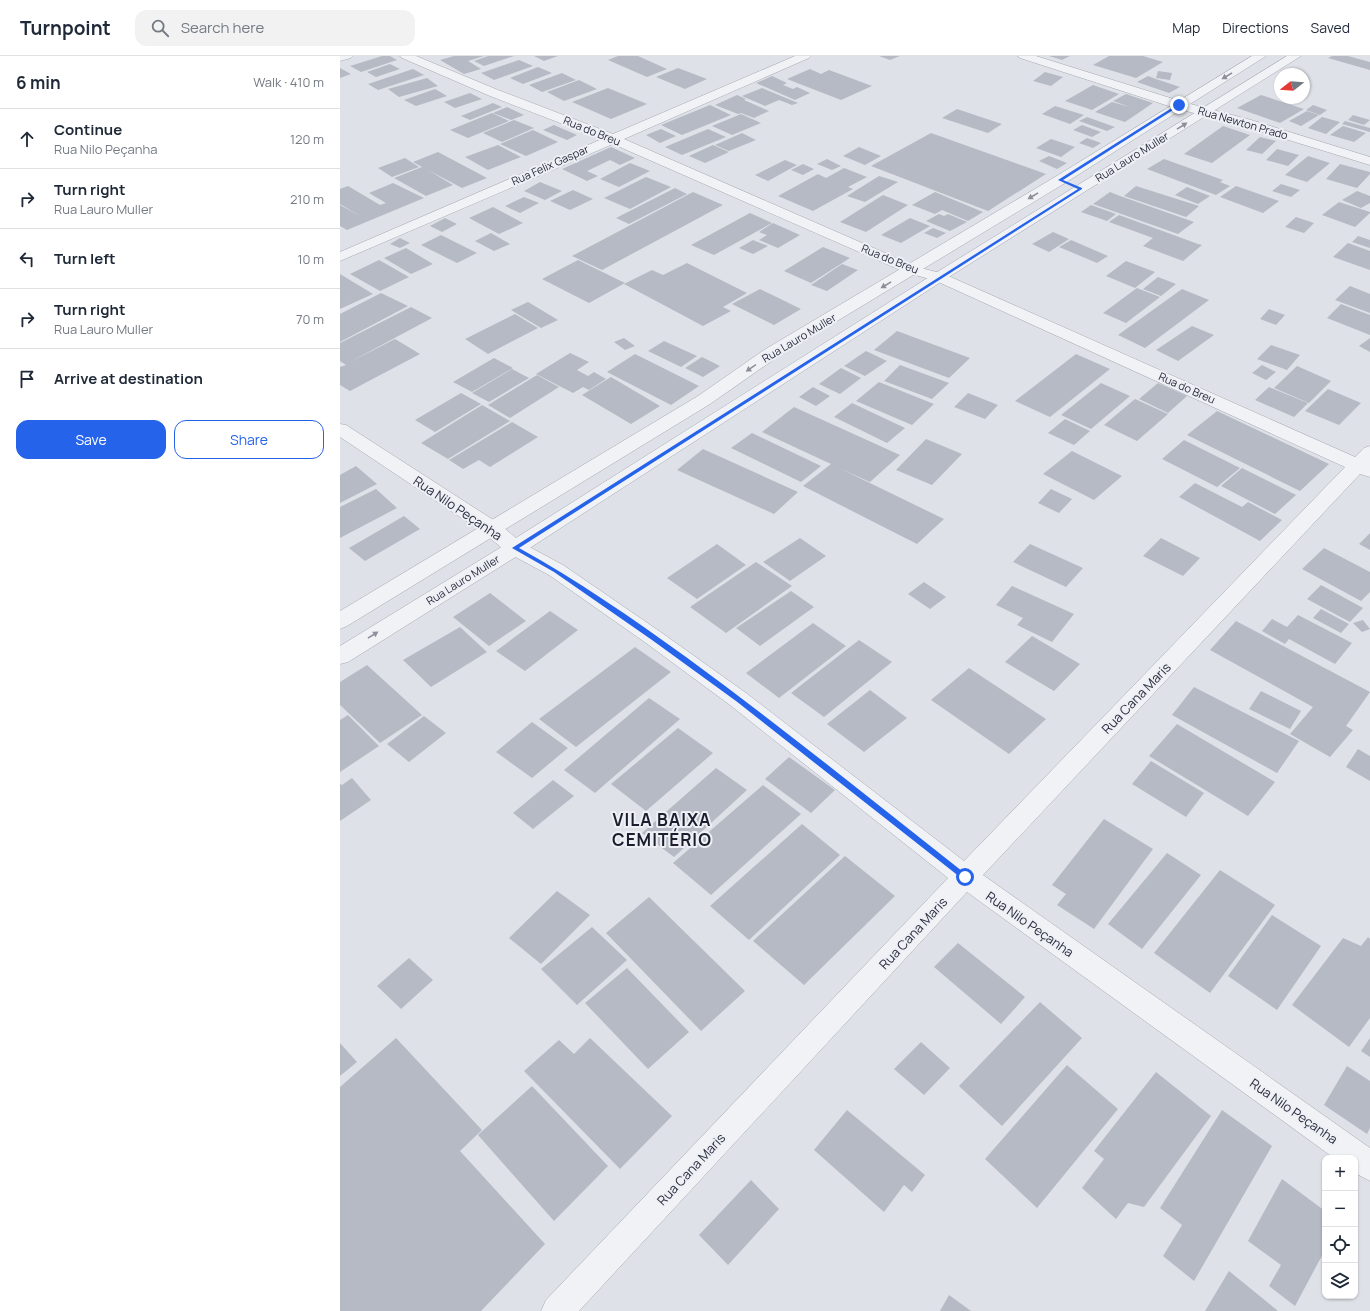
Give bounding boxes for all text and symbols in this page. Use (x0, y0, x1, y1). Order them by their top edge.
search box (135, 10, 415, 46)
text: Turnpoint (20, 15, 111, 41)
icon: search (149, 17, 171, 39)
text: Search here (181, 17, 264, 38)
text: Map (1172, 18, 1200, 37)
text: Directions (1222, 18, 1289, 37)
text: Saved (1311, 18, 1350, 37)
north arrow (1274, 68, 1310, 104)
text: 6 min (16, 71, 61, 94)
text: Walk · 410 m (253, 73, 324, 91)
one-way arrow (1221, 73, 1233, 80)
route end (1170, 96, 1188, 114)
street label: Rua Newton Prado (1196, 103, 1290, 143)
street label: Rua do Breu (561, 112, 623, 149)
text: Continue (54, 119, 122, 140)
one-way arrow (1177, 122, 1187, 130)
icon: ahead (16, 128, 38, 150)
street label: Rua Lauro Muller (1092, 128, 1171, 185)
text: 120 m (290, 130, 324, 148)
text: Rua Nilo Peçanha (54, 140, 157, 158)
street label: Rua Felix Gaspar (509, 141, 591, 188)
text: Turn right (54, 179, 125, 200)
icon: right (16, 188, 38, 210)
text: 210 m (290, 190, 324, 208)
one-way arrow (1027, 193, 1039, 200)
text: Rua Lauro Muller (54, 200, 153, 218)
street label: Rua do Breu (859, 240, 921, 277)
icon: left (16, 248, 38, 270)
text: Turn left (54, 248, 116, 269)
text: 10 m (297, 250, 324, 268)
one-way arrow (880, 282, 892, 289)
text: Turn right (54, 299, 125, 320)
icon: right (16, 308, 38, 330)
text: 70 m (296, 310, 324, 328)
street label: Rua Lauro Muller (759, 310, 839, 366)
text: Rua Lauro Muller (54, 320, 153, 338)
one-way arrow (746, 364, 756, 372)
icon: arrive (16, 368, 38, 390)
text: Arrive at destination (54, 368, 203, 389)
street label: Rua do Breu (1156, 368, 1218, 407)
button: Save (16, 420, 166, 459)
button: Share (174, 420, 324, 459)
street label: Rua Nilo Peçanha (410, 472, 506, 544)
street label: Rua Lauro Muller (423, 551, 502, 608)
one-way arrow (367, 632, 379, 639)
street label: Rua Cana Maris (1097, 658, 1175, 738)
district label: VILA BAIXA CEMITÉRIO (612, 808, 712, 851)
route start (956, 868, 974, 886)
street label: Rua Nilo Peçanha (982, 887, 1078, 961)
street label: Rua Cana Maris (875, 893, 951, 973)
street label: Rua Nilo Peçanha (1246, 1074, 1342, 1148)
street label: Rua Cana Maris (653, 1129, 729, 1209)
map controls (1322, 1155, 1358, 1299)
button: + (1322, 1155, 1358, 1191)
button: − (1322, 1191, 1358, 1227)
button: locate (1322, 1227, 1358, 1263)
button: layers (1322, 1263, 1358, 1299)

